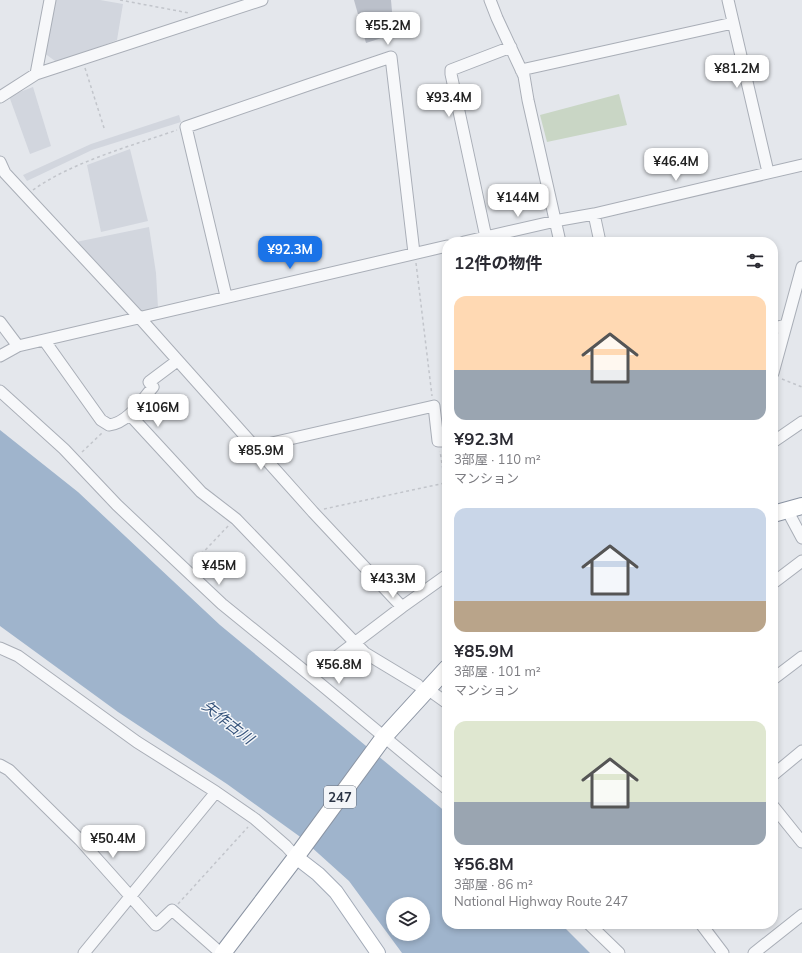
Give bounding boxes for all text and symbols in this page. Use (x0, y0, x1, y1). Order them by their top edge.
pin: ¥55.2M (355, 12, 421, 46)
text: ¥55.2M (365, 17, 411, 33)
pin: ¥81.2M (704, 55, 770, 89)
text: ¥81.2M (714, 60, 760, 76)
pin: ¥93.4M (416, 84, 482, 118)
text: ¥93.4M (426, 89, 472, 105)
pin: ¥46.4M (643, 148, 709, 182)
text: ¥46.4M (653, 153, 699, 169)
pin: ¥144M (490, 184, 546, 218)
text: ¥144M (497, 189, 539, 205)
pin: ¥92.3M (257, 236, 323, 270)
text: ¥92.3M (267, 241, 313, 257)
icon: filters (744, 250, 766, 272)
text: 12件の物件 (454, 252, 542, 273)
icon: home (574, 322, 646, 394)
pin: ¥106M (130, 394, 186, 428)
text: ¥106M (137, 399, 179, 415)
text: ¥92.3M (454, 428, 514, 449)
pin: ¥85.9M (228, 437, 294, 471)
text: ¥85.9M (238, 442, 284, 458)
text: 3部屋 · 110 m² (454, 451, 541, 467)
text: マンション (454, 470, 519, 486)
icon: home (574, 534, 646, 606)
pin: ¥45M (195, 552, 243, 586)
text: ¥45M (202, 557, 236, 573)
pin: ¥43.3M (360, 565, 426, 599)
text: ¥43.3M (370, 570, 416, 586)
text: ¥85.9M (454, 640, 514, 661)
pin: ¥56.8M (306, 651, 372, 685)
text: ¥56.8M (316, 656, 362, 672)
text: 3部屋 · 101 m² (454, 663, 541, 679)
text: マンション (454, 682, 519, 698)
water label: 矢作古川 (199, 696, 259, 749)
icon: home (574, 747, 646, 819)
road number: 247 (324, 786, 356, 808)
pin: ¥50.4M (80, 825, 146, 859)
text: ¥50.4M (90, 830, 136, 846)
text: ¥56.8M (454, 853, 514, 874)
text: 3部屋 · 86 m² (454, 876, 533, 892)
text: National Highway Route 247 (454, 893, 628, 909)
map controls (386, 897, 430, 941)
button: layers (386, 897, 430, 941)

